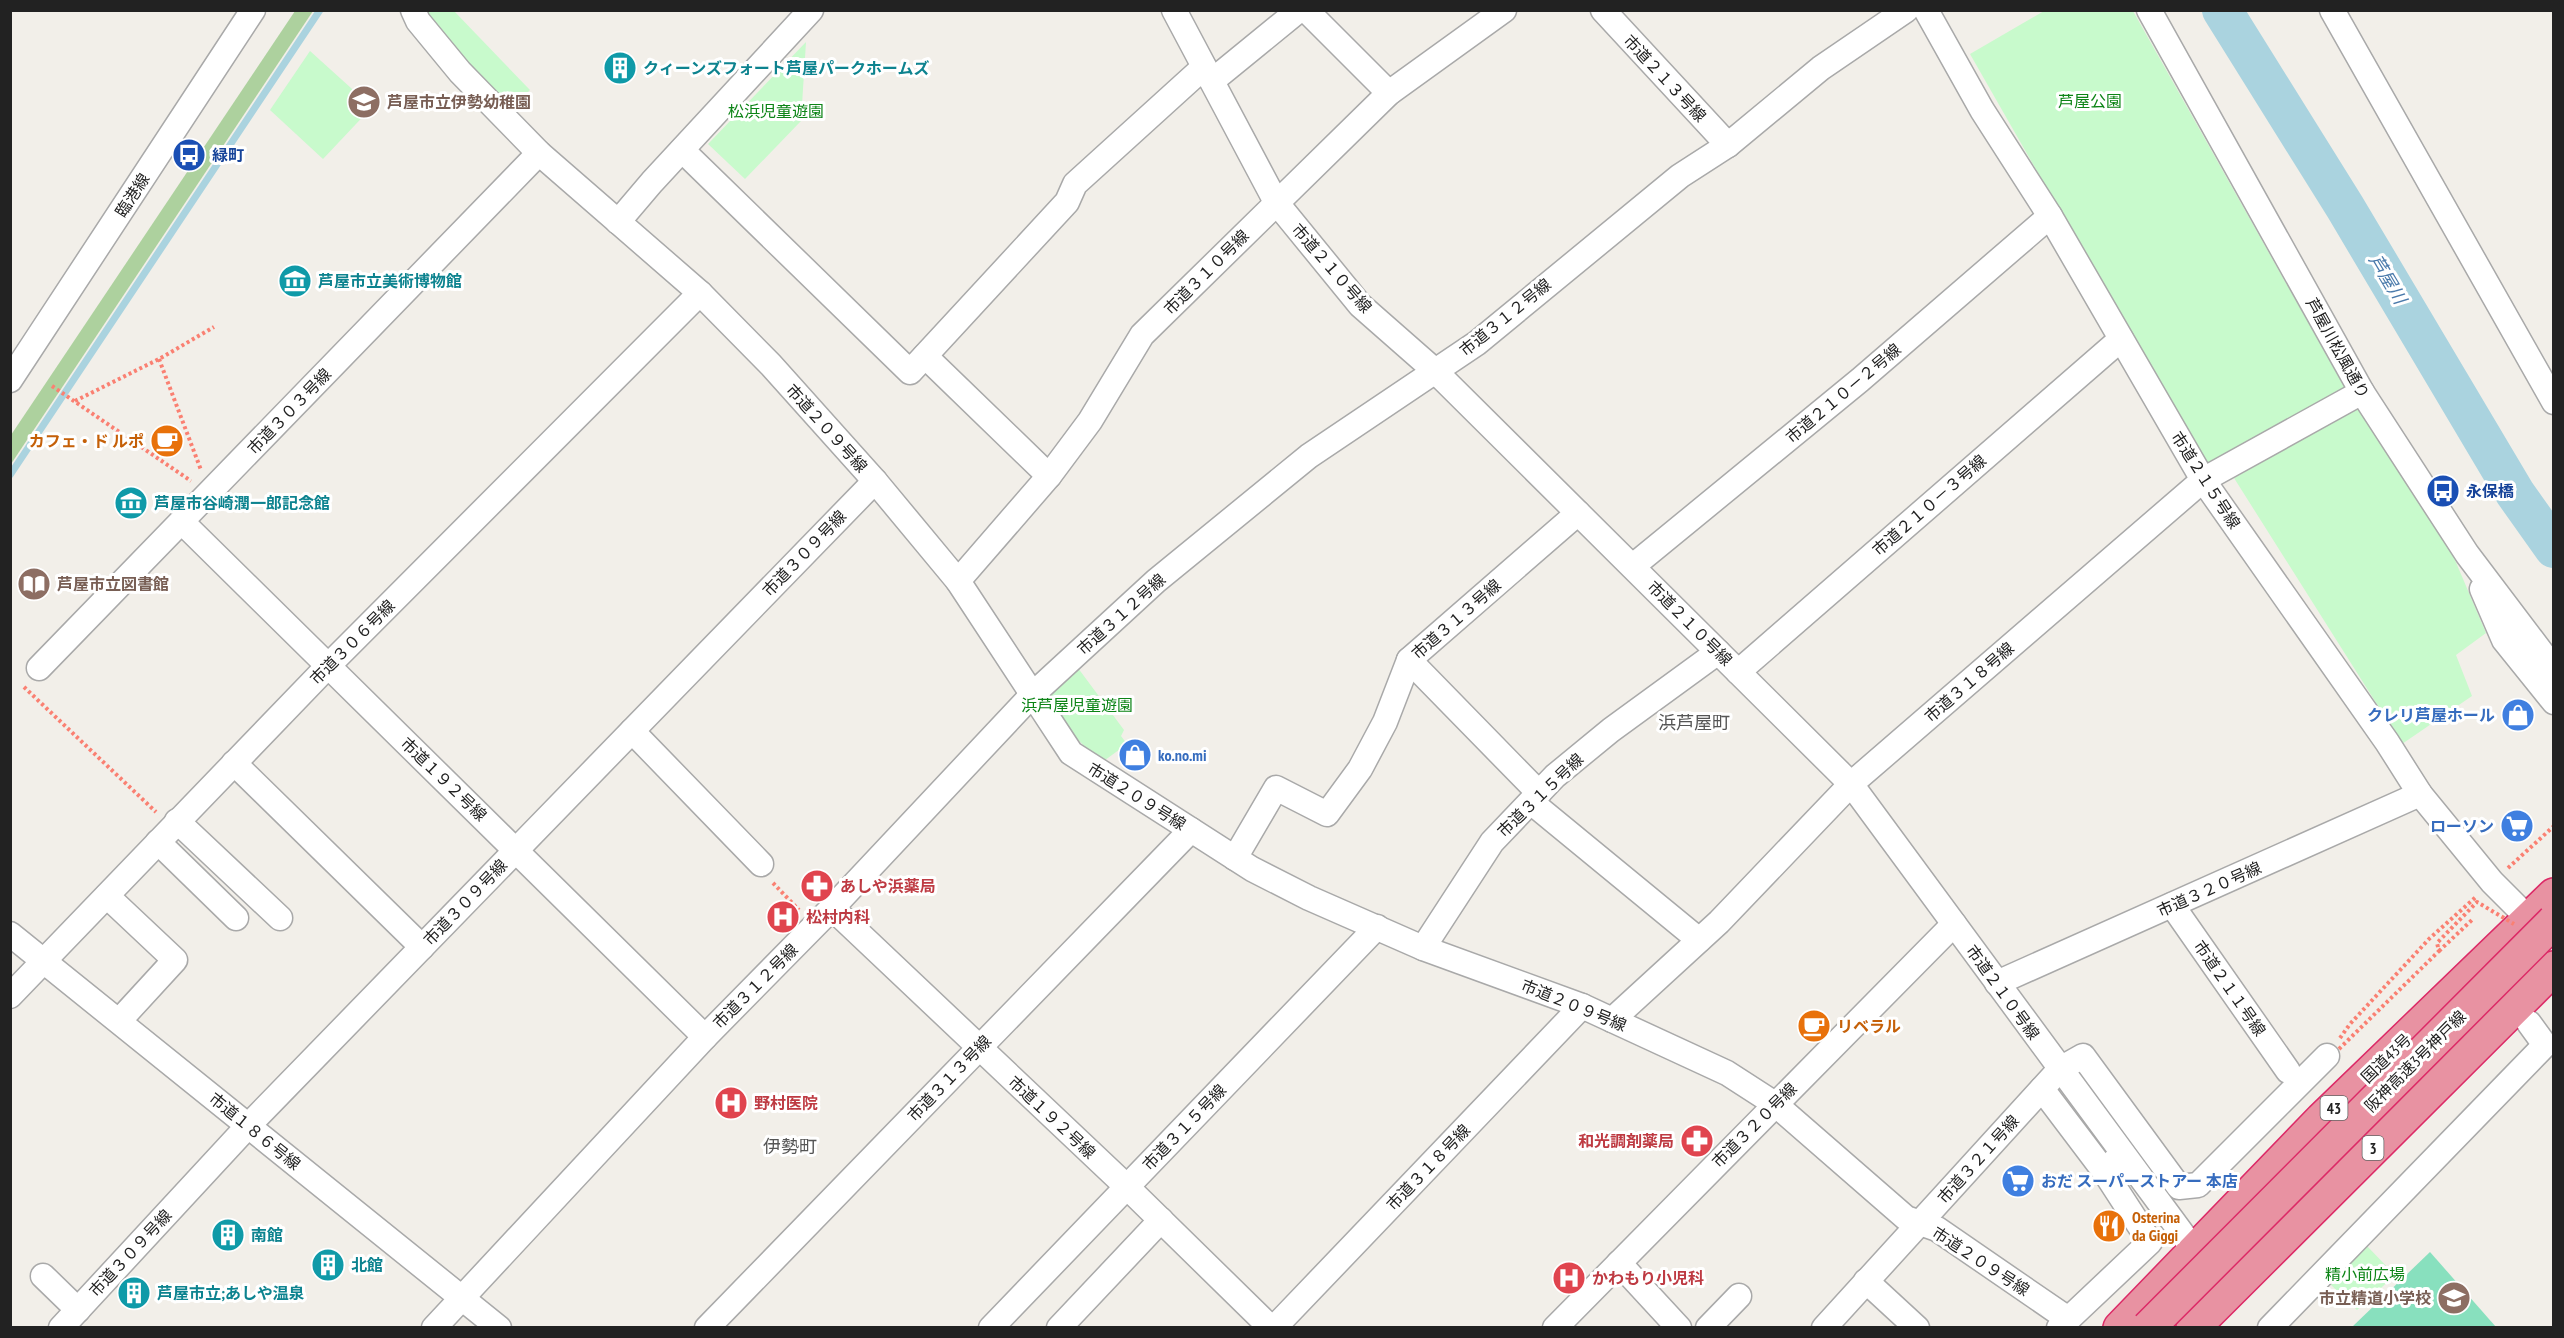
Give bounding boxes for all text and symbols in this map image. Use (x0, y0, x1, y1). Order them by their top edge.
street label: 市道２１３号線 (1619, 30, 1711, 126)
building icon: クィーンズフォート芦屋パークホームズ (602, 50, 638, 86)
place label: クィーンズフォート芦屋パークホームズ (643, 58, 929, 78)
school or university icon: 芦屋市立伊勢幼稚園 (346, 84, 382, 120)
park label: 芦屋公園 (2058, 91, 2122, 111)
place label: 芦屋市立伊勢幼稚園 (387, 92, 531, 112)
park label: 松浜児童遊園 (728, 101, 824, 121)
bus stop icon: 緑町 (171, 137, 207, 173)
place label: 緑町 (212, 145, 244, 165)
street label: 臨港線 (111, 169, 153, 221)
street label: 市道２１０号線 (1288, 219, 1376, 317)
street label: 市道３１０号線 (1159, 225, 1253, 319)
water label: 芦屋川 (2364, 250, 2413, 310)
museum icon: 芦屋市立美術博物館 (277, 263, 313, 299)
place label: 芦屋市立美術博物館 (318, 271, 462, 291)
street label: 市道３１２号線 (1455, 274, 1555, 360)
street label: 芦屋川松風通り (2302, 294, 2374, 402)
street label: 市道２１０－２号線 (1781, 339, 1905, 447)
street label: 市道３０３号線 (243, 364, 335, 458)
street label: 市道２０９号線 (782, 380, 872, 476)
cafe icon: カフェ・ド ルポ (149, 423, 185, 459)
street label: 市道２１５号線 (2167, 428, 2245, 532)
place label: カフェ・ド ルポ (29, 431, 144, 451)
street label: 市道２１０－３号線 (1868, 450, 1990, 560)
bus stop icon: 永保橋 (2425, 473, 2461, 509)
place label: 永保橋 (2466, 481, 2514, 501)
museum icon: 芦屋市谷崎潤一郎記念館 (113, 485, 149, 521)
place label: 芦屋市谷崎潤一郎記念館 (154, 493, 330, 513)
street label: 市道３０９号線 (758, 506, 850, 600)
library icon: 芦屋市立図書館 (16, 566, 52, 602)
street label: 市道３１２号線 (1073, 569, 1169, 659)
place label: 芦屋市立図書館 (57, 574, 169, 594)
street label: 市道３１３号線 (1407, 575, 1505, 663)
street label: 市道２１０号線 (1643, 576, 1737, 670)
street label: 市道３０６号線 (305, 595, 399, 689)
street label: 市道３１８号線 (1920, 638, 2018, 726)
park label: 浜芦屋児童遊園 (1021, 695, 1133, 715)
shop icon: クレリ芦屋ホール (2500, 697, 2536, 733)
place label: クレリ芦屋ホール (2367, 705, 2495, 725)
district label: 浜芦屋町 (1658, 711, 1730, 734)
street label: 市道１９２号線 (397, 733, 491, 825)
shop icon: ko.no.mi (1117, 737, 1153, 773)
place label: ko.no.mi (1158, 745, 1207, 765)
street label: 市道３１５号線 (1493, 749, 1587, 841)
street label: 市道２０９号線 (1084, 758, 1190, 834)
supermarket icon: ローソン (2499, 808, 2535, 844)
place label: ローソン (2430, 816, 2494, 836)
street label: 市道３０９号線 (419, 855, 511, 949)
street label: 市道３２０号線 (2154, 857, 2264, 921)
pharmacy icon: あしや浜薬局 (799, 868, 835, 904)
place label: あしや浜薬局 (840, 876, 936, 896)
hospital icon: 松村内科 (765, 899, 801, 935)
place label: 松村内科 (806, 907, 870, 927)
street label: 市道２１１号線 (2190, 936, 2270, 1040)
street label: 市道３１２号線 (708, 939, 802, 1033)
street label: 市道２１０号線 (1962, 941, 2044, 1043)
street label: 市道２０９号線 (1518, 975, 1630, 1035)
street label: 阪神高速3号神戸線 (2360, 1006, 2470, 1116)
cafe icon: リベラル (1796, 1008, 1832, 1044)
place label: リベラル (1837, 1016, 1901, 1036)
street label: 国道43号 (2357, 1029, 2415, 1087)
street label: 市道３１３号線 (903, 1031, 995, 1125)
street label: 市道１９２号線 (1004, 1071, 1100, 1163)
street label: 市道３２０号線 (1707, 1078, 1801, 1172)
street label: 市道３１５号線 (1138, 1080, 1230, 1174)
hospital icon: 野村医院 (713, 1085, 749, 1121)
street label: 市道１８６号線 (205, 1088, 305, 1174)
place label: 野村医院 (754, 1093, 818, 1113)
road number: 43 (2320, 1096, 2348, 1120)
street label: 市道３２１号線 (1933, 1111, 2023, 1207)
street label: 市道３１８号線 (1382, 1120, 1474, 1214)
pharmacy icon: 和光調剤薬局 (1679, 1123, 1715, 1159)
place label: 和光調剤薬局 (1578, 1131, 1674, 1151)
district label: 伊勢町 (763, 1135, 817, 1158)
road number: 3 (2362, 1136, 2384, 1160)
supermarket icon: おだ スーパーストアー 本店 (2000, 1163, 2036, 1199)
place label: おだ スーパーストアー 本店 (2041, 1171, 2238, 1191)
street label: 市道３０９号線 (84, 1205, 176, 1301)
place label: Osterina da Giggi (2132, 1207, 2180, 1245)
restaurant icon: Osterina da Giggi (2091, 1208, 2127, 1244)
building icon: 南館 (210, 1217, 246, 1253)
street label: 市道２０９号線 (1929, 1222, 2033, 1300)
place label: 南館 (251, 1225, 283, 1245)
building icon: 北館 (310, 1247, 346, 1283)
place label: 北館 (351, 1255, 383, 1275)
hospital icon: かわもり小児科 (1551, 1260, 1587, 1296)
park label: 精小前広場 (2325, 1264, 2405, 1284)
place label: かわもり小児科 (1592, 1268, 1704, 1288)
building icon: 芦屋市立;あしや温泉 (116, 1275, 152, 1311)
school or university icon: 市立精道小学校 (2436, 1280, 2472, 1316)
place label: 芦屋市立;あしや温泉 (157, 1283, 305, 1303)
place label: 市立精道小学校 (2319, 1288, 2431, 1308)

